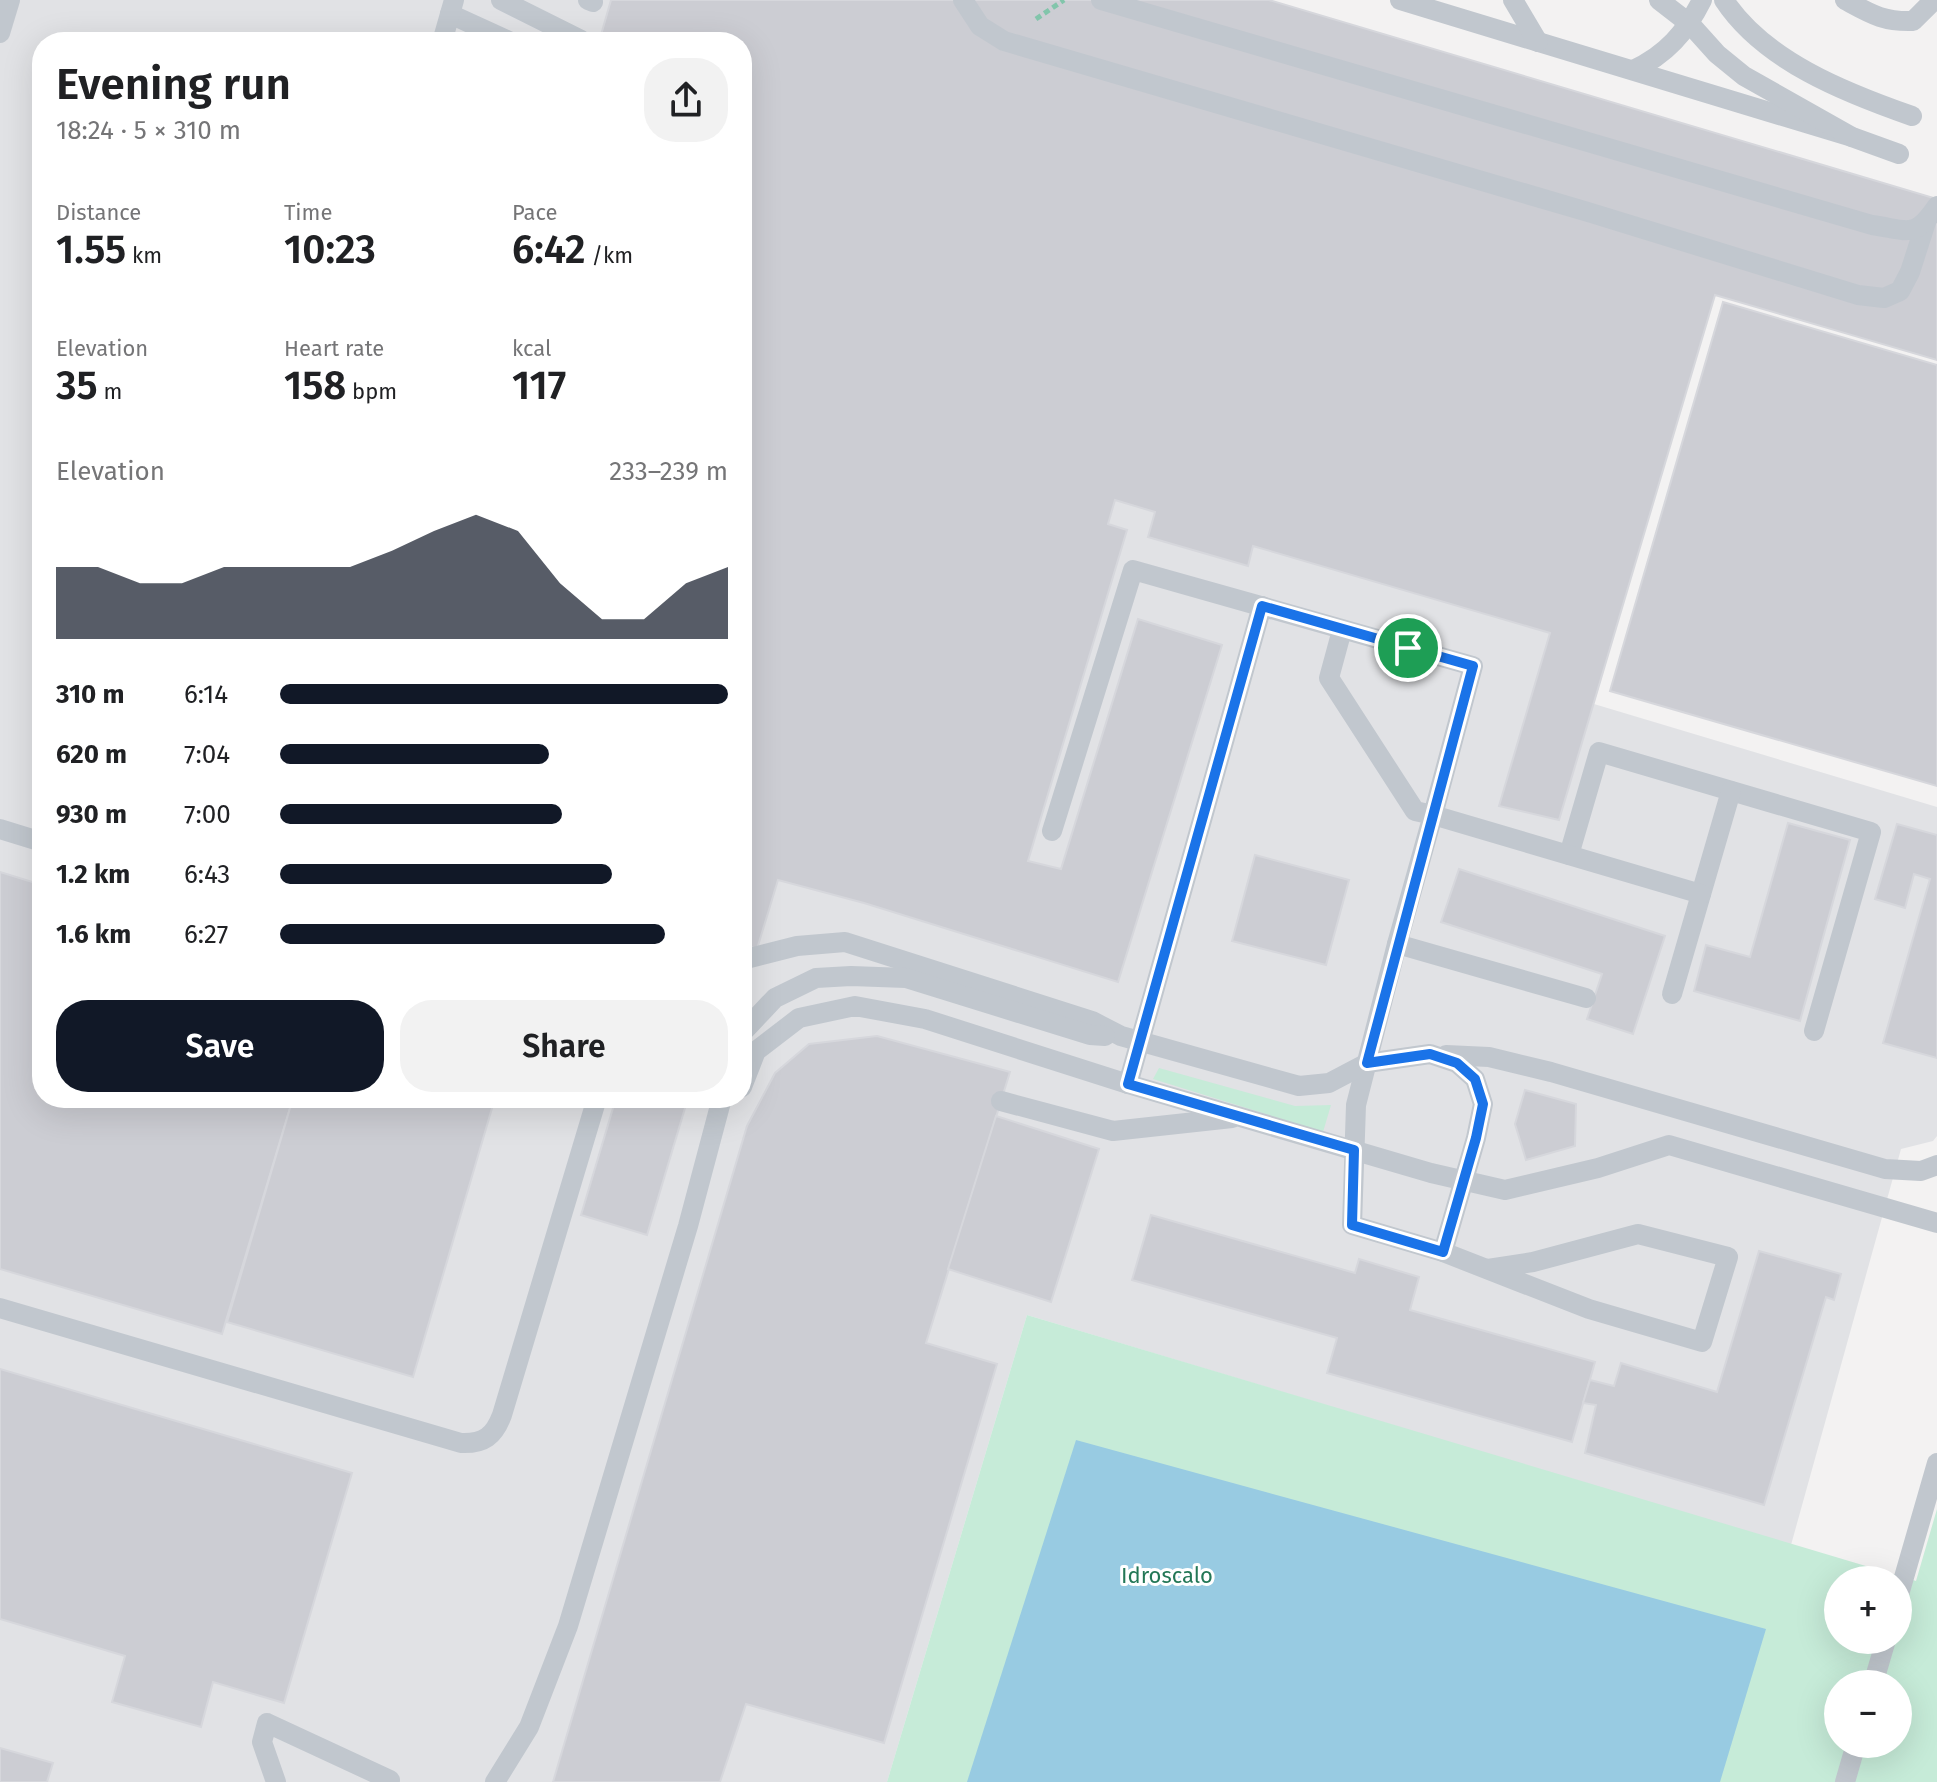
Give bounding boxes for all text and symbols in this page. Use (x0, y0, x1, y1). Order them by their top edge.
text: Evening run (56, 58, 291, 111)
button: share (644, 58, 728, 142)
text: 18:24 · 5 × 310 m (56, 115, 241, 146)
text: Distance (56, 199, 141, 226)
text: Time (284, 199, 332, 226)
text: Pace (512, 199, 558, 226)
text: 1.55 (56, 226, 126, 274)
text: 10:23 (284, 226, 376, 274)
text: 6:42 (512, 226, 586, 274)
text: km (126, 242, 162, 269)
text: /km (586, 242, 633, 269)
text: Elevation (56, 335, 148, 362)
text: Heart rate (284, 335, 384, 362)
text: kcal (512, 335, 552, 362)
text: 35 (56, 362, 98, 410)
text: 158 (284, 362, 346, 410)
text: 117 (512, 362, 566, 410)
text: m (98, 378, 122, 405)
text: bpm (346, 378, 397, 405)
text: Elevation (56, 456, 165, 487)
text: 233–239 m (609, 456, 728, 487)
pin (1374, 614, 1442, 682)
icon: arrive (1386, 626, 1430, 670)
text: 310 m (56, 679, 124, 710)
text: 6:14 (184, 679, 228, 710)
text: 620 m (56, 739, 127, 770)
text: 7:04 (184, 739, 230, 770)
text: 930 m (56, 799, 127, 830)
text: 7:00 (184, 799, 231, 830)
text: 1.2 km (56, 859, 130, 890)
text: 6:43 (184, 859, 230, 890)
text: 1.6 km (56, 919, 131, 950)
text: 6:27 (184, 919, 228, 950)
button: Save (56, 1000, 384, 1092)
button: Share (400, 1000, 728, 1092)
park label: Idroscalo (1121, 1562, 1213, 1589)
map controls (1824, 1566, 1912, 1758)
button: + (1824, 1566, 1912, 1654)
button: − (1824, 1670, 1912, 1758)

